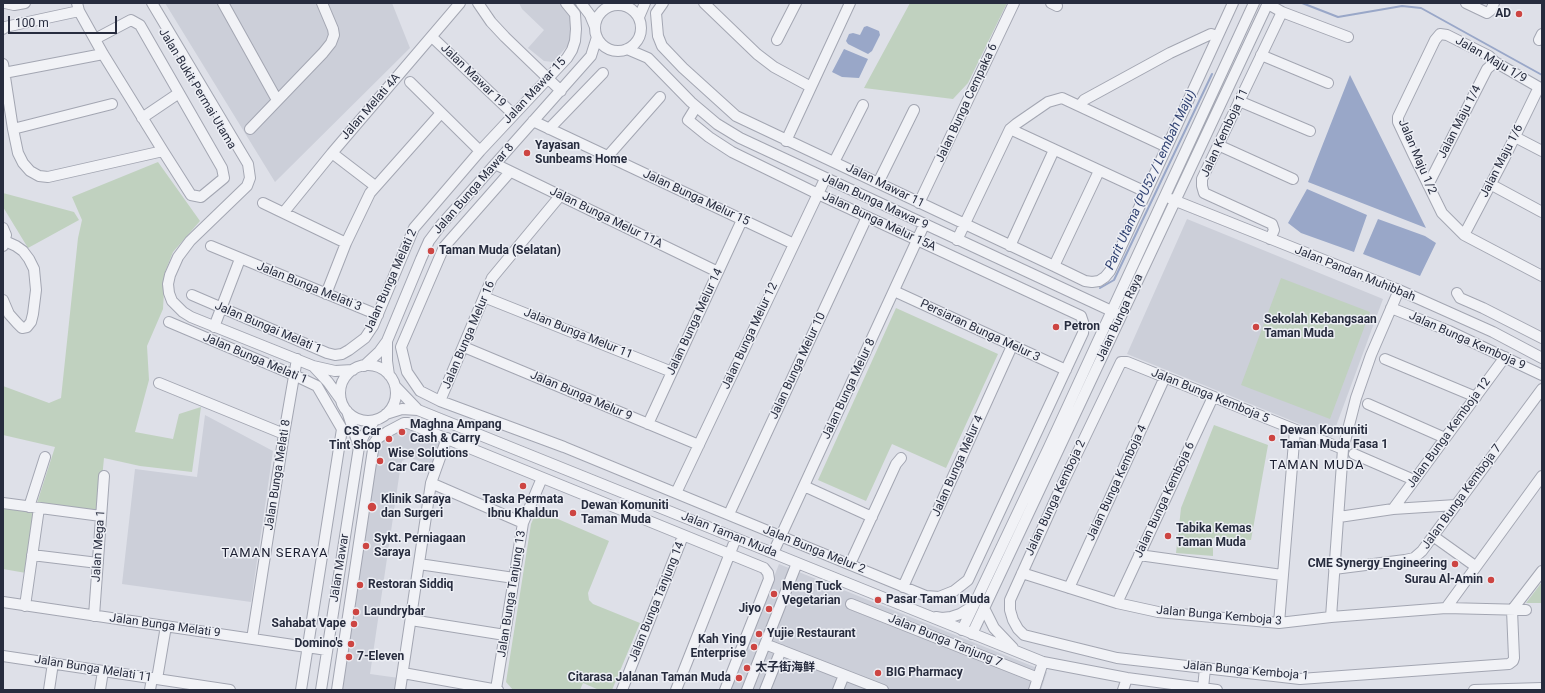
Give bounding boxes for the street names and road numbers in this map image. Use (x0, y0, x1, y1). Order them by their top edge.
street label: Jalan Bukit Permai Utama (155, 26, 239, 152)
street label: Jalan Maju 1/9 (1453, 34, 1529, 86)
street label: Jalan Mawar 19 (437, 41, 509, 111)
street label: Jalan Bunga Cempaka 6 (933, 41, 1001, 165)
street label: Jalan Mawar 15 (501, 55, 569, 127)
street label: Jalan Melati 4A (338, 71, 404, 143)
street label: Jalan Maju 1/4 (1435, 83, 1485, 161)
street label: Jalan Kemboja 11 (1198, 86, 1252, 180)
street label: Jalan Maju 1/2 (1395, 117, 1439, 197)
street label: Jalan Maju 1/6 (1477, 122, 1527, 200)
street label: Jalan Bunga Mawar 8 (431, 141, 517, 237)
street label: Jalan Mawar 11 (844, 161, 926, 211)
street label: Jalan Bunga Melur 15 (640, 167, 752, 229)
street label: Jalan Bunga Mawar 9 (820, 171, 930, 233)
street label: Jalan Bunga Melur 11A (547, 184, 665, 252)
street label: Jalan Bunga Melur 15A (820, 189, 938, 255)
street label: Jalan Bunga Melati 2 (362, 227, 420, 335)
street label: Jalan Pandan Muhibbah (1293, 243, 1417, 305)
street label: Jalan Bunga Melati 3 (254, 259, 364, 315)
street label: Jalan Bunga Melur 14 (664, 266, 726, 378)
street label: Jalan Bunga Raya (1093, 272, 1147, 364)
street label: Jalan Bunga Melur 16 (440, 279, 498, 391)
street label: Jalan Bunga Melur 12 (719, 280, 781, 392)
street label: Persiaran Bunga Melur 3 (918, 297, 1042, 365)
street label: Jalan Bungai Melati 1 (212, 299, 324, 357)
street label: Jalan Bunga Melur 11 (521, 306, 635, 362)
street label: Jalan Bunga Kemboja 9 (1406, 309, 1528, 373)
street label: Jalan Bunga Melur 10 (767, 310, 829, 422)
street label: Jalan Bunga Melati 1 (201, 330, 309, 388)
street label: Jalan Bunga Melur 8 (819, 336, 879, 442)
street label: Jalan Bunga Kemboja 5 (1149, 366, 1271, 426)
street label: Jalan Bunga Melur 9 (528, 368, 634, 424)
street label: Jalan Bunga Kemboja 12 (1404, 375, 1494, 491)
street label: Jalan Bunga Melur 4 (929, 413, 987, 519)
street label: Jalan Bunga Melati 8 (262, 419, 294, 531)
street label: Jalan Bunga Kemboja 4 (1084, 423, 1150, 543)
street label: Jalan Bunga Kemboja 2 (1023, 438, 1089, 558)
street label: Jalan Bunga Kemboja 6 (1132, 440, 1198, 560)
street label: Jalan Bunga Kemboja 7 (1419, 442, 1505, 552)
street label: Jalan Taman Muda (679, 509, 779, 561)
street label: Jalan Mega 1 (89, 510, 109, 582)
street label: Jalan Bunga Melur 2 (761, 523, 867, 577)
street label: Jalan Bunga Tanjung 13 (495, 530, 529, 658)
street label: Jalan Mawar (328, 533, 352, 603)
street label: Jalan Bunga Tanjung 14 (626, 540, 688, 664)
street label: Jalan Bunga Kemboja 3 (1156, 603, 1282, 629)
street label: Jalan Bunga Melati 9 (109, 611, 221, 641)
street label: Jalan Bunga Tanjung 7 (886, 612, 1004, 670)
street label: Jalan Bunga Melati 11 (33, 653, 153, 685)
street label: Jalan Bunga Kemboja 1 (1183, 658, 1309, 684)

